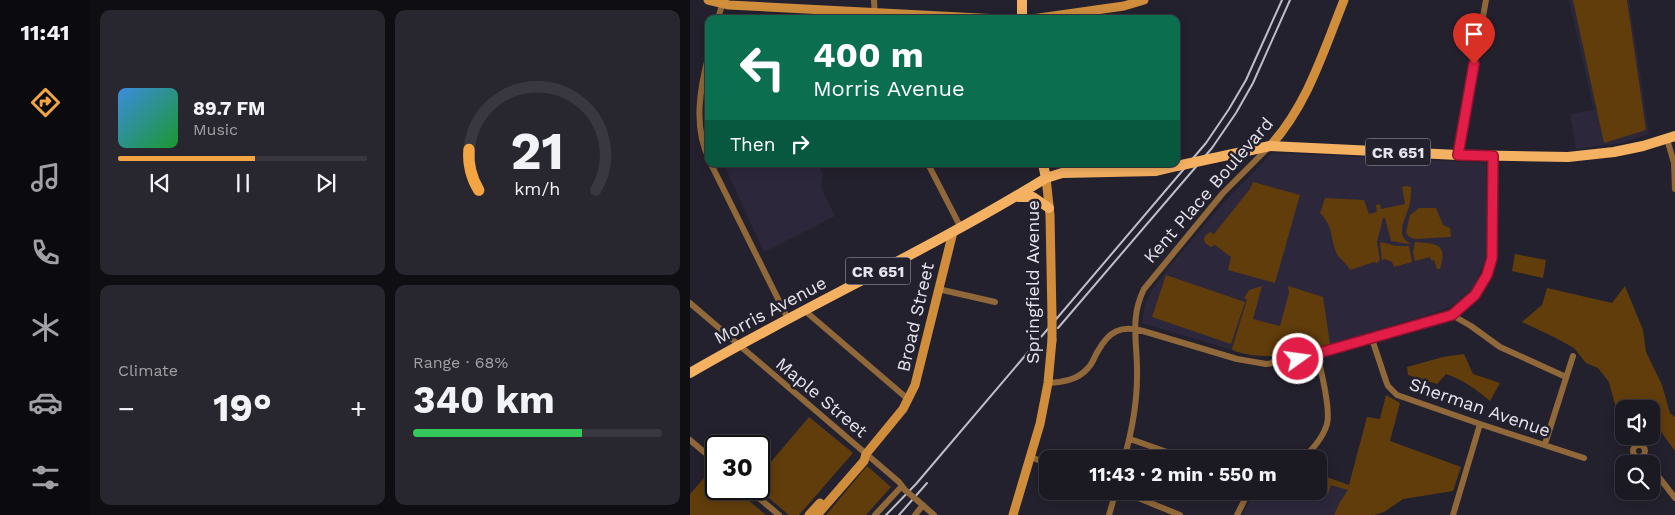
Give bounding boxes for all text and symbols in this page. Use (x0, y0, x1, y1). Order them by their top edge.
pin (1453, 13, 1495, 64)
text: 11:41 (21, 20, 69, 45)
icon: arrive (1460, 20, 1488, 48)
text: 400 m (813, 34, 924, 76)
icon: left (730, 35, 795, 100)
text: Morris Avenue (813, 76, 965, 101)
icon: directions (28, 85, 63, 120)
text: 89.7 FM (193, 97, 265, 120)
street label: Kent Place Boulevard (1139, 113, 1277, 267)
text: Music (193, 120, 238, 139)
text: 21 (511, 121, 564, 182)
icon: right (786, 130, 814, 158)
text: Then (730, 133, 776, 156)
road number: CR 651 (1366, 138, 1430, 166)
icon: music (28, 160, 63, 195)
icon: previous (146, 169, 174, 197)
icon: pause (229, 169, 257, 197)
icon: next (312, 169, 340, 197)
text: km/h (514, 178, 561, 199)
street label: Springfield Avenue (1022, 200, 1043, 364)
icon: phone (28, 235, 63, 270)
road number: CR 651 (846, 258, 910, 284)
street label: Broad Street (892, 260, 938, 374)
street label: Morris Avenue (710, 272, 830, 348)
icon: climate (28, 310, 63, 345)
position arrow (1271, 332, 1323, 384)
text: Range · 68% (413, 353, 508, 372)
street label: Maple Street (772, 353, 872, 442)
text: Climate (118, 361, 178, 380)
street label: Sherman Avenue (1407, 373, 1553, 441)
text: 340 km (413, 378, 555, 422)
icon: car (28, 385, 63, 420)
text: 19° (213, 386, 272, 430)
text: − (118, 392, 135, 425)
text: + (350, 392, 367, 425)
map controls (1615, 400, 1660, 500)
button: sound (1615, 400, 1660, 445)
speed limit sign: 30 (705, 435, 770, 500)
button: search (1615, 455, 1660, 500)
icon: filters (28, 460, 63, 495)
text: 11:43 · 2 min · 550 m (1089, 463, 1277, 486)

